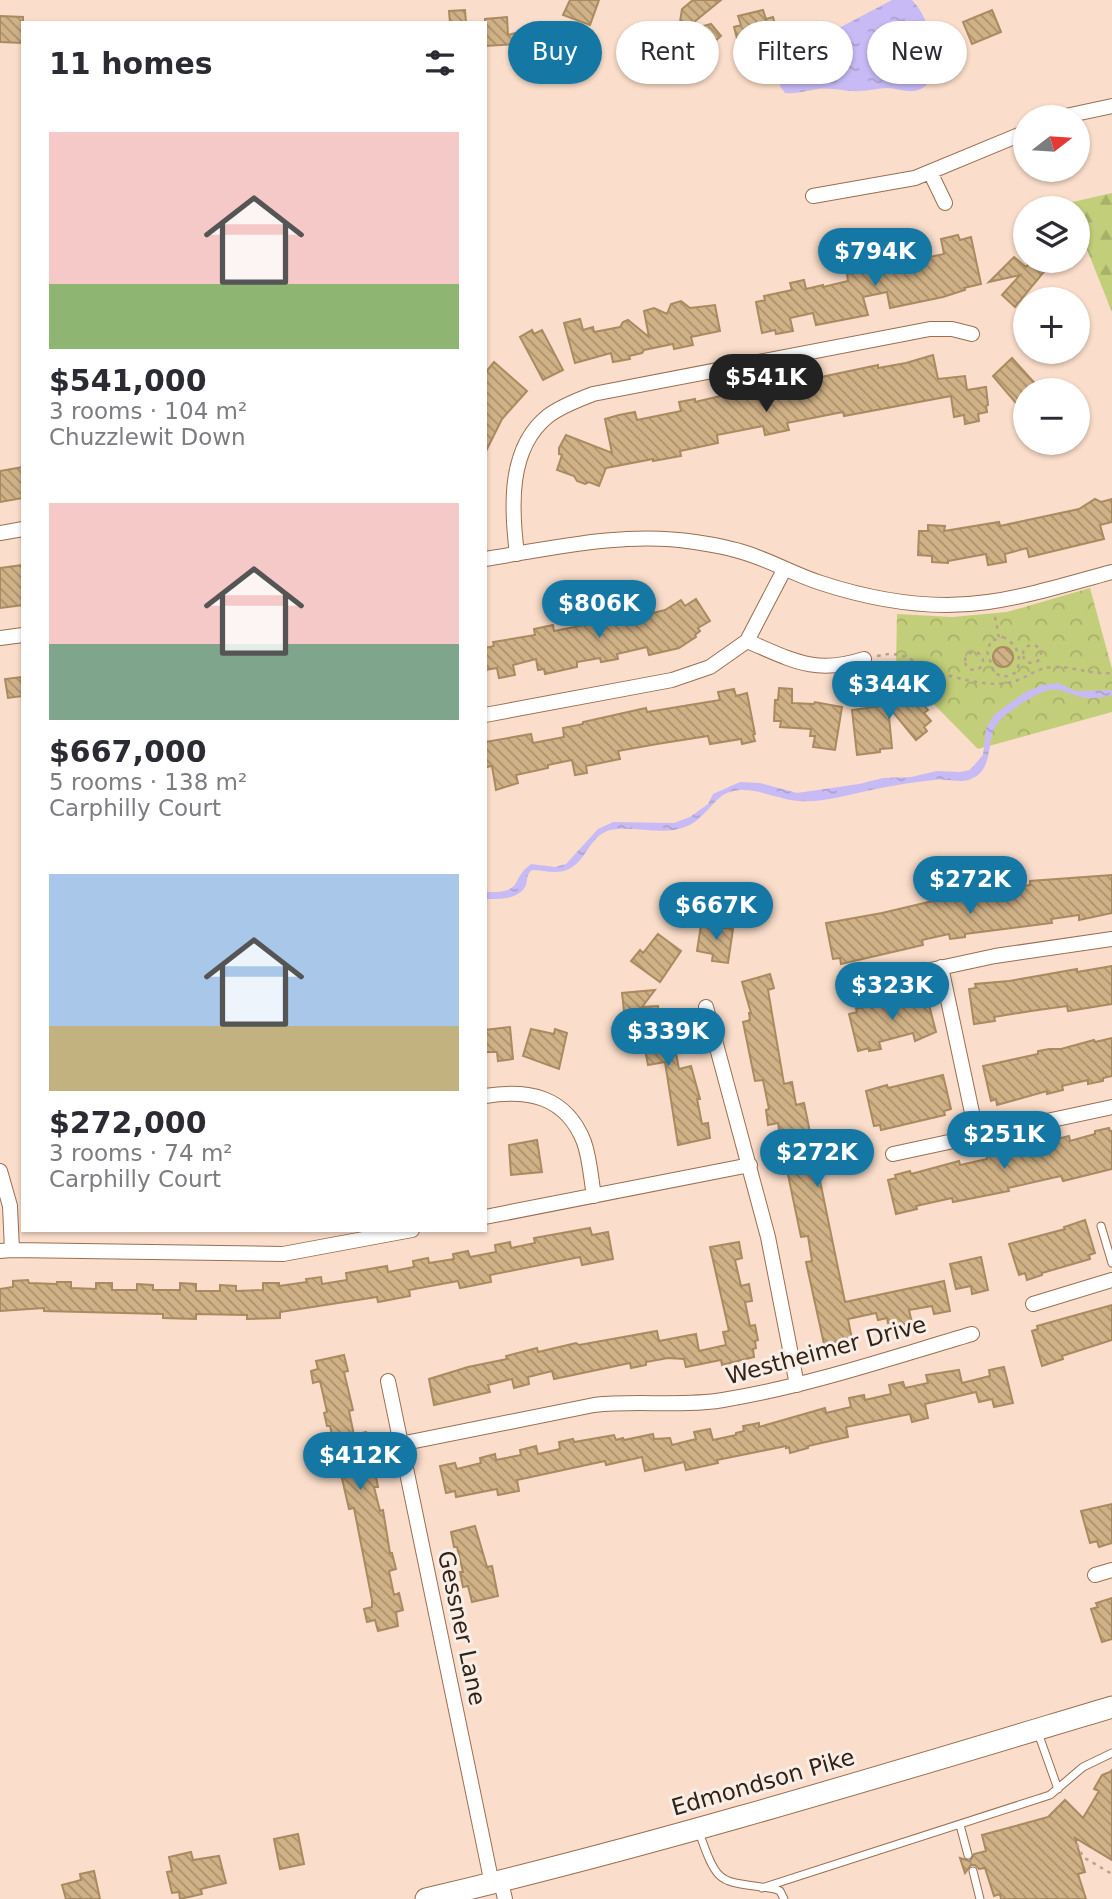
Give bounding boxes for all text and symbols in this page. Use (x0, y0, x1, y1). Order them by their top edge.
chip: Buy (508, 21, 602, 84)
chip: Rent (616, 21, 719, 84)
chip: Filters (733, 21, 853, 84)
chip: New (867, 21, 967, 84)
icon: filters (421, 44, 459, 82)
text: 11 homes (49, 46, 213, 81)
north arrow (1013, 105, 1090, 182)
map controls (1013, 105, 1090, 455)
icon: home (191, 177, 317, 303)
button: layers (1013, 196, 1090, 273)
pin: $794K (826, 229, 924, 288)
text: $794K (834, 238, 916, 264)
button: + (1013, 287, 1090, 364)
pin: $541K (717, 354, 815, 414)
text: $541,000 (49, 363, 207, 398)
text: $541K (725, 364, 807, 390)
button: − (1013, 378, 1090, 455)
text: 3 rooms · 104 m² (49, 398, 247, 424)
text: Chuzzlewit Down (49, 424, 246, 450)
icon: home (191, 548, 317, 674)
pin: $806K (550, 580, 648, 640)
text: $806K (558, 590, 640, 616)
pin: $344K (840, 662, 938, 721)
text: $344K (848, 671, 930, 697)
text: $667,000 (49, 734, 207, 769)
text: 5 rooms · 138 m² (49, 769, 247, 795)
text: Carphilly Court (49, 795, 221, 821)
pin: $272K (921, 856, 1019, 916)
text: $272K (929, 866, 1011, 892)
pin: $667K (667, 883, 765, 942)
text: $667K (675, 892, 757, 918)
icon: home (191, 919, 317, 1045)
pin: $323K (843, 962, 941, 1022)
text: $323K (851, 972, 933, 998)
pin: $339K (619, 1009, 717, 1068)
text: $339K (627, 1018, 709, 1044)
text: $272,000 (49, 1105, 207, 1140)
pin: $251K (955, 1112, 1053, 1171)
text: $251K (963, 1121, 1045, 1147)
pin: $272K (768, 1130, 866, 1189)
text: $272K (776, 1139, 858, 1165)
text: 3 rooms · 74 m² (49, 1140, 233, 1166)
text: Carphilly Court (49, 1166, 221, 1192)
street label: Westheimer Drive (723, 1311, 929, 1389)
pin: $412K (311, 1432, 409, 1492)
text: $412K (319, 1442, 401, 1468)
street label: Gessner Lane (433, 1548, 491, 1708)
street label: Edmondson Pike (669, 1743, 857, 1821)

